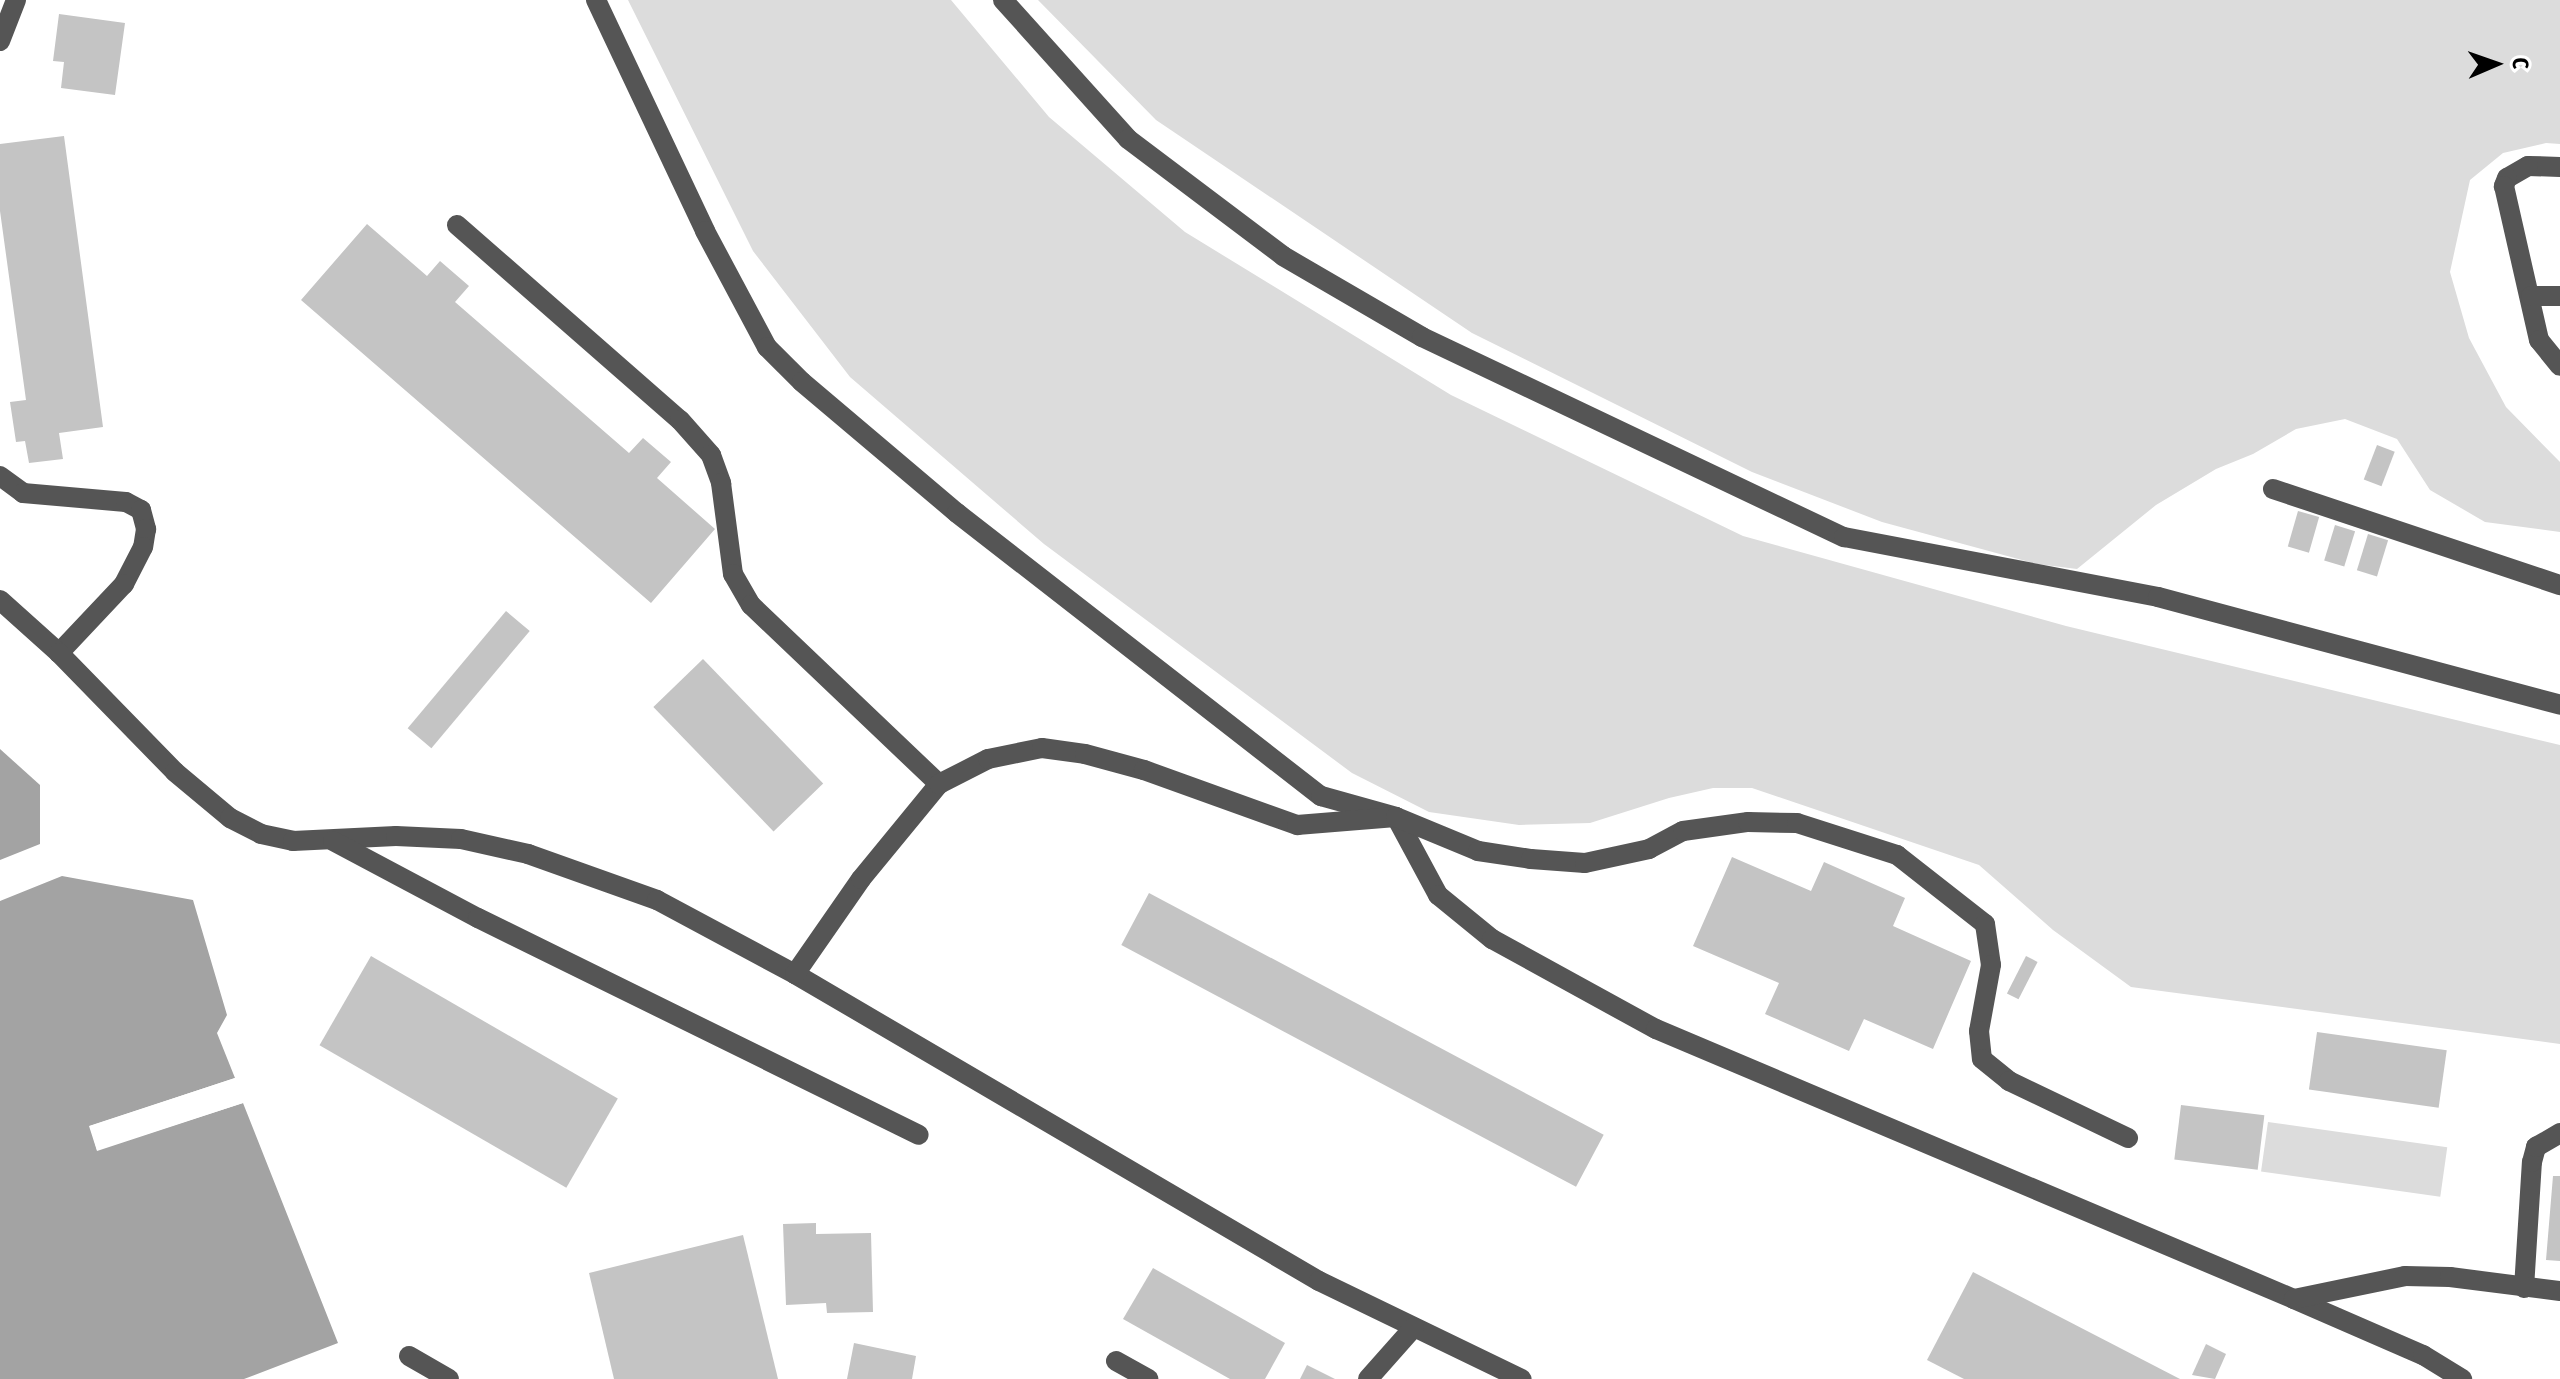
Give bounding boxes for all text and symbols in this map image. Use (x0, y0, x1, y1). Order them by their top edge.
north arrow (2456, 24, 2536, 104)
text: С (2507, 57, 2534, 69)

